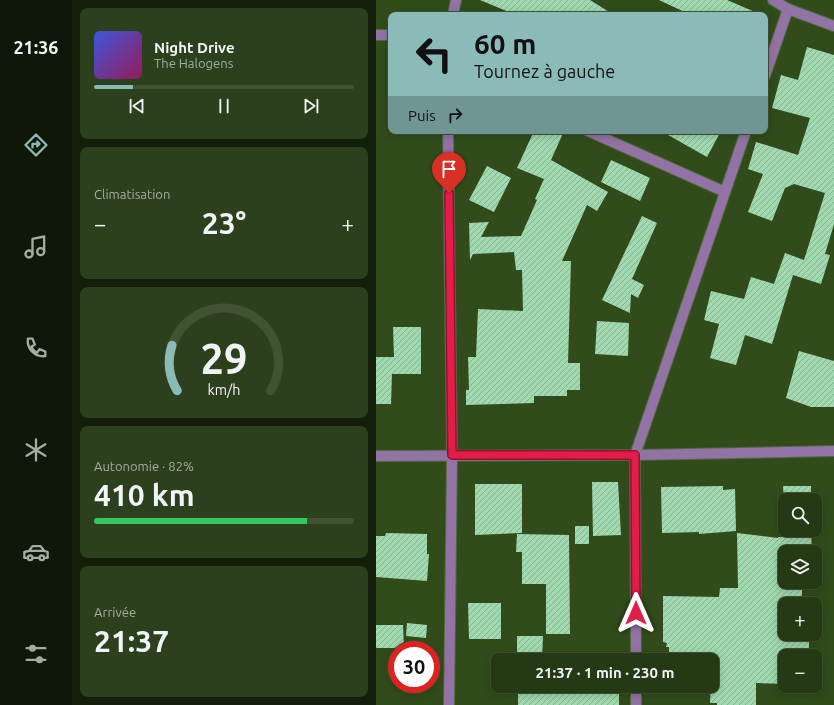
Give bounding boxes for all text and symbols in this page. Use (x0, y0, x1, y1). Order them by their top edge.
icon: left (408, 28, 460, 80)
text: 60 m (474, 28, 536, 59)
text: 21:36 (13, 37, 59, 57)
text: Night Drive (154, 39, 235, 56)
text: The Halogens (154, 56, 233, 70)
text: Tournez à gauche (474, 61, 615, 81)
icon: previous (126, 95, 148, 117)
icon: pause (213, 95, 235, 117)
icon: next (300, 95, 322, 117)
icon: right (444, 104, 466, 126)
text: Puis (408, 107, 436, 124)
icon: directions (22, 131, 50, 159)
pin (432, 152, 466, 193)
icon: arrive (438, 158, 460, 180)
text: Climatisation (94, 187, 170, 201)
text: 23° (202, 206, 246, 240)
text: − (94, 211, 106, 236)
text: + (342, 211, 354, 236)
icon: music (22, 233, 50, 261)
icon: phone (22, 334, 50, 362)
text: 29 (201, 334, 247, 381)
text: km/h (208, 381, 240, 397)
icon: climate (22, 436, 50, 464)
text: Autonomie · 82% (94, 459, 194, 473)
text: 410 km (94, 478, 195, 512)
map controls (778, 493, 822, 693)
button: search (778, 493, 822, 537)
icon: car (22, 538, 50, 566)
button: layers (778, 545, 822, 589)
position arrow (615, 592, 657, 634)
button: + (778, 597, 822, 641)
text: Arrivée (94, 605, 136, 619)
text: 21:37 (94, 624, 169, 658)
icon: filters (22, 640, 50, 668)
speed limit sign: 30 (388, 641, 440, 693)
button: − (778, 649, 822, 693)
text: 21:37 · 1 min · 230 m (536, 664, 674, 681)

